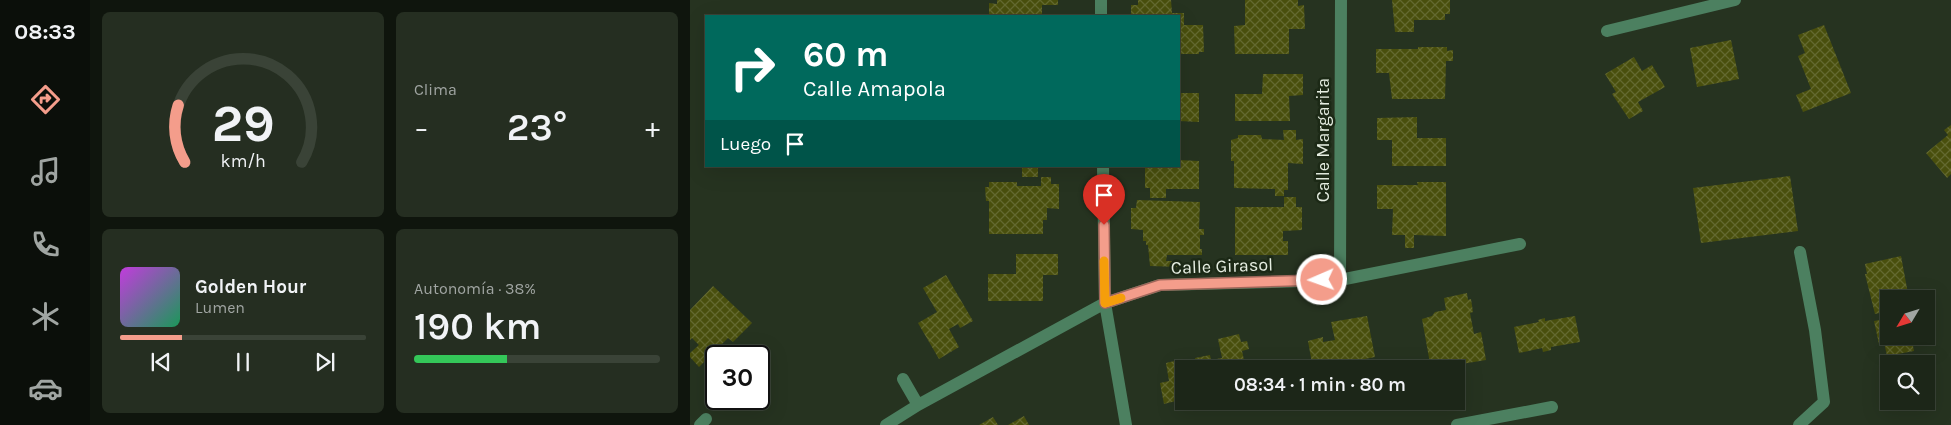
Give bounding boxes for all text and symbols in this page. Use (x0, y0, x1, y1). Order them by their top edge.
text: 08:33 (14, 19, 76, 45)
text: 60 m (803, 34, 888, 75)
icon: right (720, 35, 785, 100)
text: Calle Amapola (803, 76, 946, 102)
street label: Calle Margarita (1312, 78, 1334, 202)
text: Clima (414, 80, 457, 99)
icon: directions (28, 82, 63, 117)
text: 29 (211, 93, 275, 154)
text: 23° (507, 105, 567, 150)
text: − (414, 111, 429, 144)
text: + (645, 111, 660, 144)
icon: arrive (781, 130, 809, 158)
text: Luego (720, 133, 771, 155)
text: km/h (220, 151, 266, 172)
icon: music (28, 154, 63, 189)
pin (1083, 174, 1125, 225)
icon: arrive (1090, 181, 1118, 209)
icon: phone (28, 227, 63, 262)
street label: Calle Girasol (1171, 253, 1273, 279)
position arrow (1295, 253, 1347, 305)
text: Golden Hour (195, 276, 306, 298)
text: Autonomía · 38% (414, 279, 536, 298)
north arrow (1880, 290, 1935, 345)
map controls (1880, 290, 1935, 410)
text: Lumen (195, 298, 245, 317)
icon: climate (28, 299, 63, 334)
text: 190 km (414, 304, 541, 349)
speed limit sign: 30 (705, 345, 770, 410)
icon: previous (147, 348, 175, 376)
icon: pause (229, 348, 257, 376)
icon: next (311, 348, 339, 376)
button: search (1880, 355, 1935, 410)
icon: car (28, 371, 63, 406)
text: 08:34 · 1 min · 80 m (1234, 374, 1406, 396)

